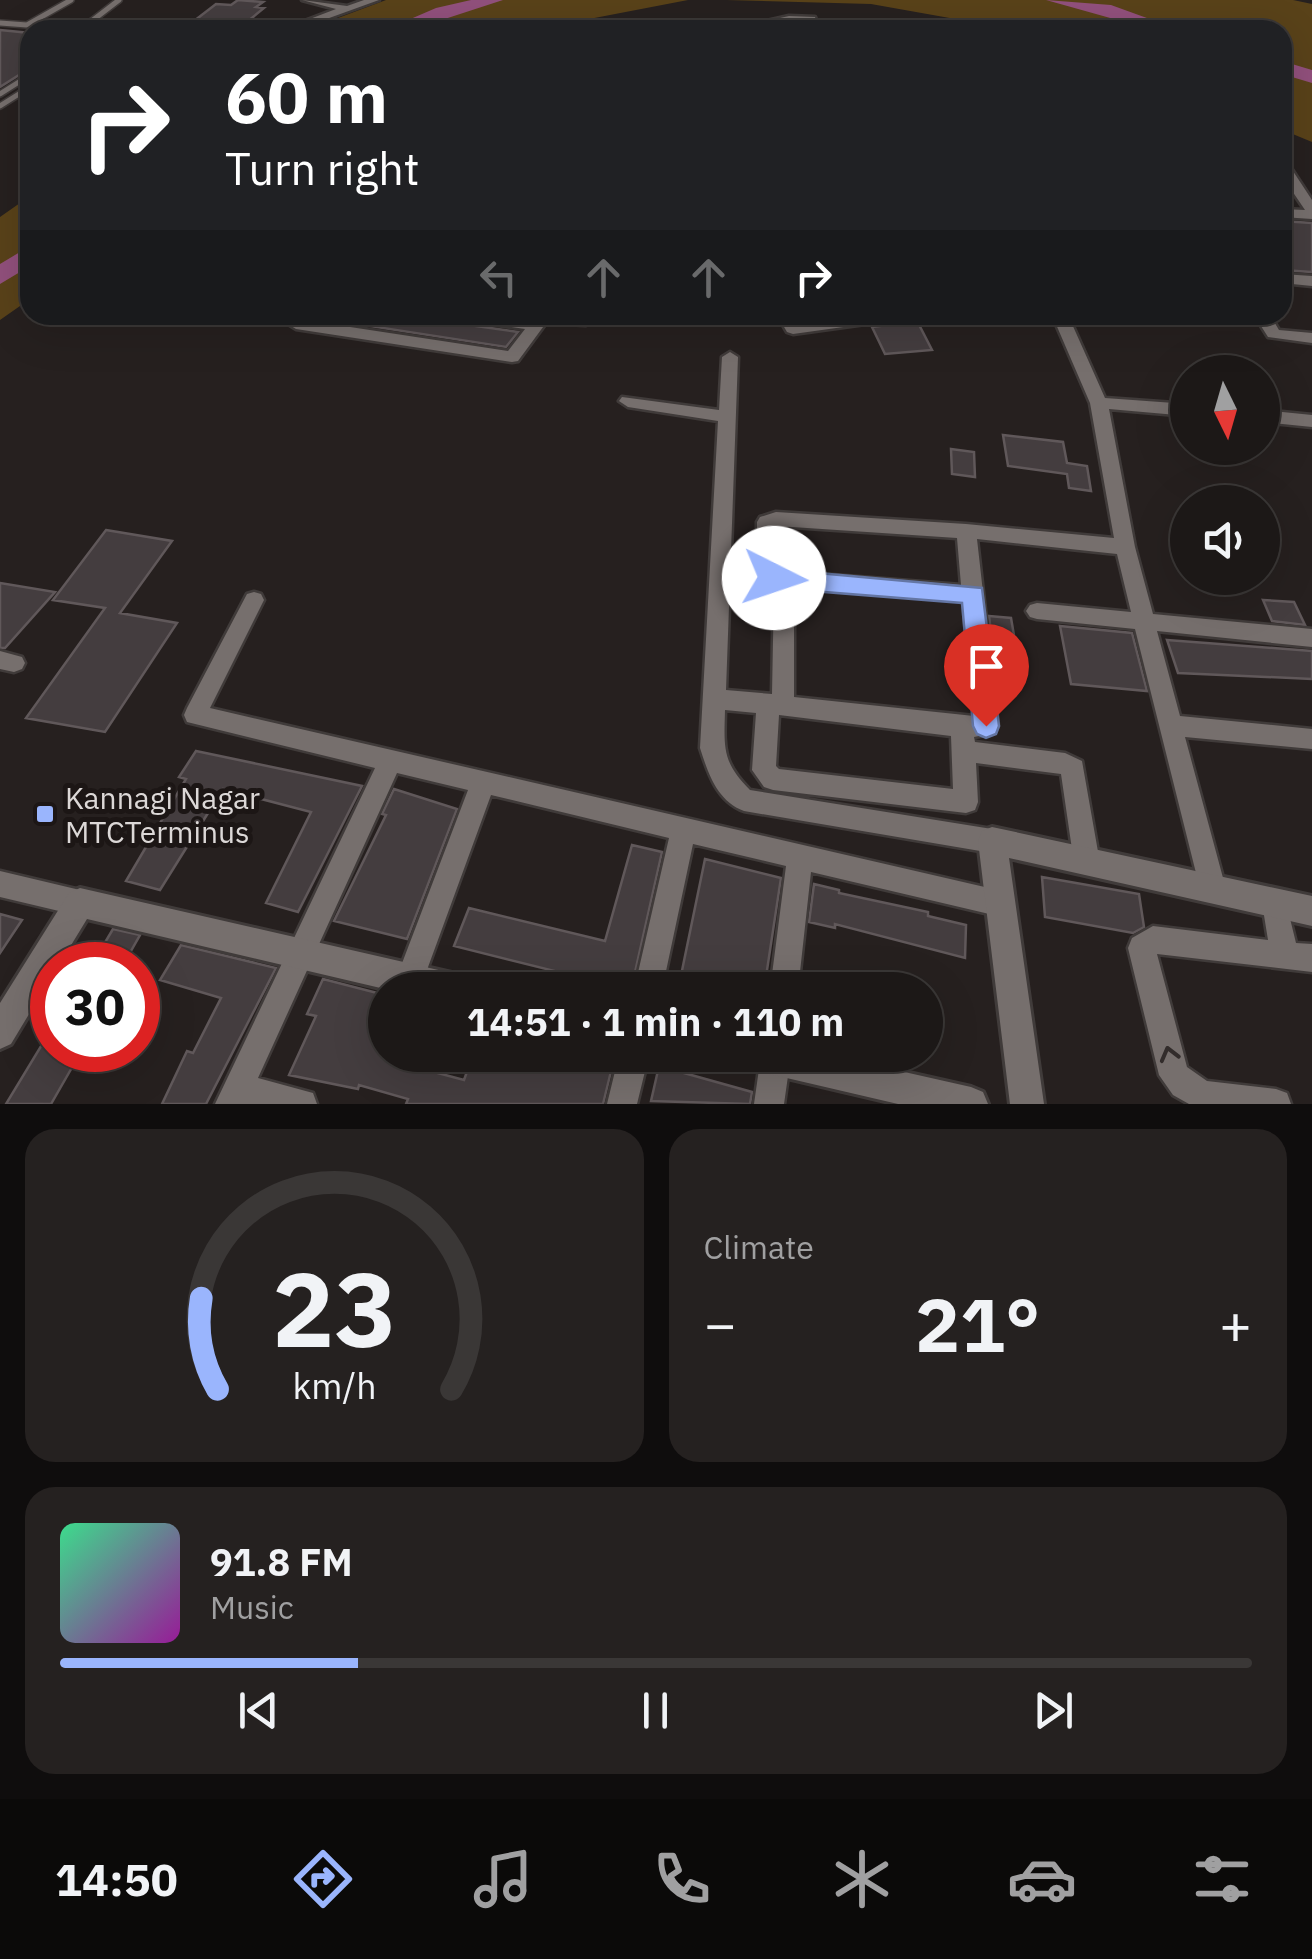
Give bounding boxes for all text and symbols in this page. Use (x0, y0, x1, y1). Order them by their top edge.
text: 60 m (225, 51, 388, 142)
icon: right (60, 60, 190, 190)
text: Turn right (225, 139, 420, 197)
icon: left (471, 250, 526, 305)
icon: ahead (576, 250, 631, 305)
icon: ahead (681, 250, 736, 305)
icon: right (786, 250, 841, 305)
north arrow (1170, 355, 1280, 465)
map controls (1170, 355, 1280, 595)
button: sound (1170, 485, 1280, 595)
position arrow (722, 526, 826, 630)
pin (944, 624, 1029, 727)
icon: arrive (959, 639, 1014, 694)
place label: Kannagi Nagar MTCTerminus (65, 778, 260, 851)
marker: Kannagi Nagar MTCTerminus (34, 803, 56, 825)
speed limit sign: 30 (30, 942, 160, 1072)
text: 14:51 · 1 min · 110 m (467, 997, 844, 1046)
one-way arrow (1159, 1046, 1180, 1064)
text: Climate (704, 1226, 814, 1268)
text: 23 (272, 1240, 397, 1376)
text: 21° (915, 1275, 1040, 1373)
text: − (704, 1288, 737, 1359)
text: + (1219, 1288, 1252, 1359)
text: km/h (292, 1362, 376, 1409)
text: 91.8 FM (210, 1537, 353, 1586)
text: Music (210, 1586, 294, 1628)
icon: previous (231, 1683, 286, 1738)
icon: pause (628, 1683, 683, 1738)
icon: next (1026, 1683, 1081, 1738)
icon: directions (288, 1844, 358, 1914)
icon: music (468, 1844, 538, 1914)
icon: phone (647, 1844, 717, 1914)
icon: climate (827, 1844, 897, 1914)
icon: car (1007, 1844, 1077, 1914)
icon: filters (1187, 1844, 1257, 1914)
text: 14:50 (55, 1850, 178, 1908)

